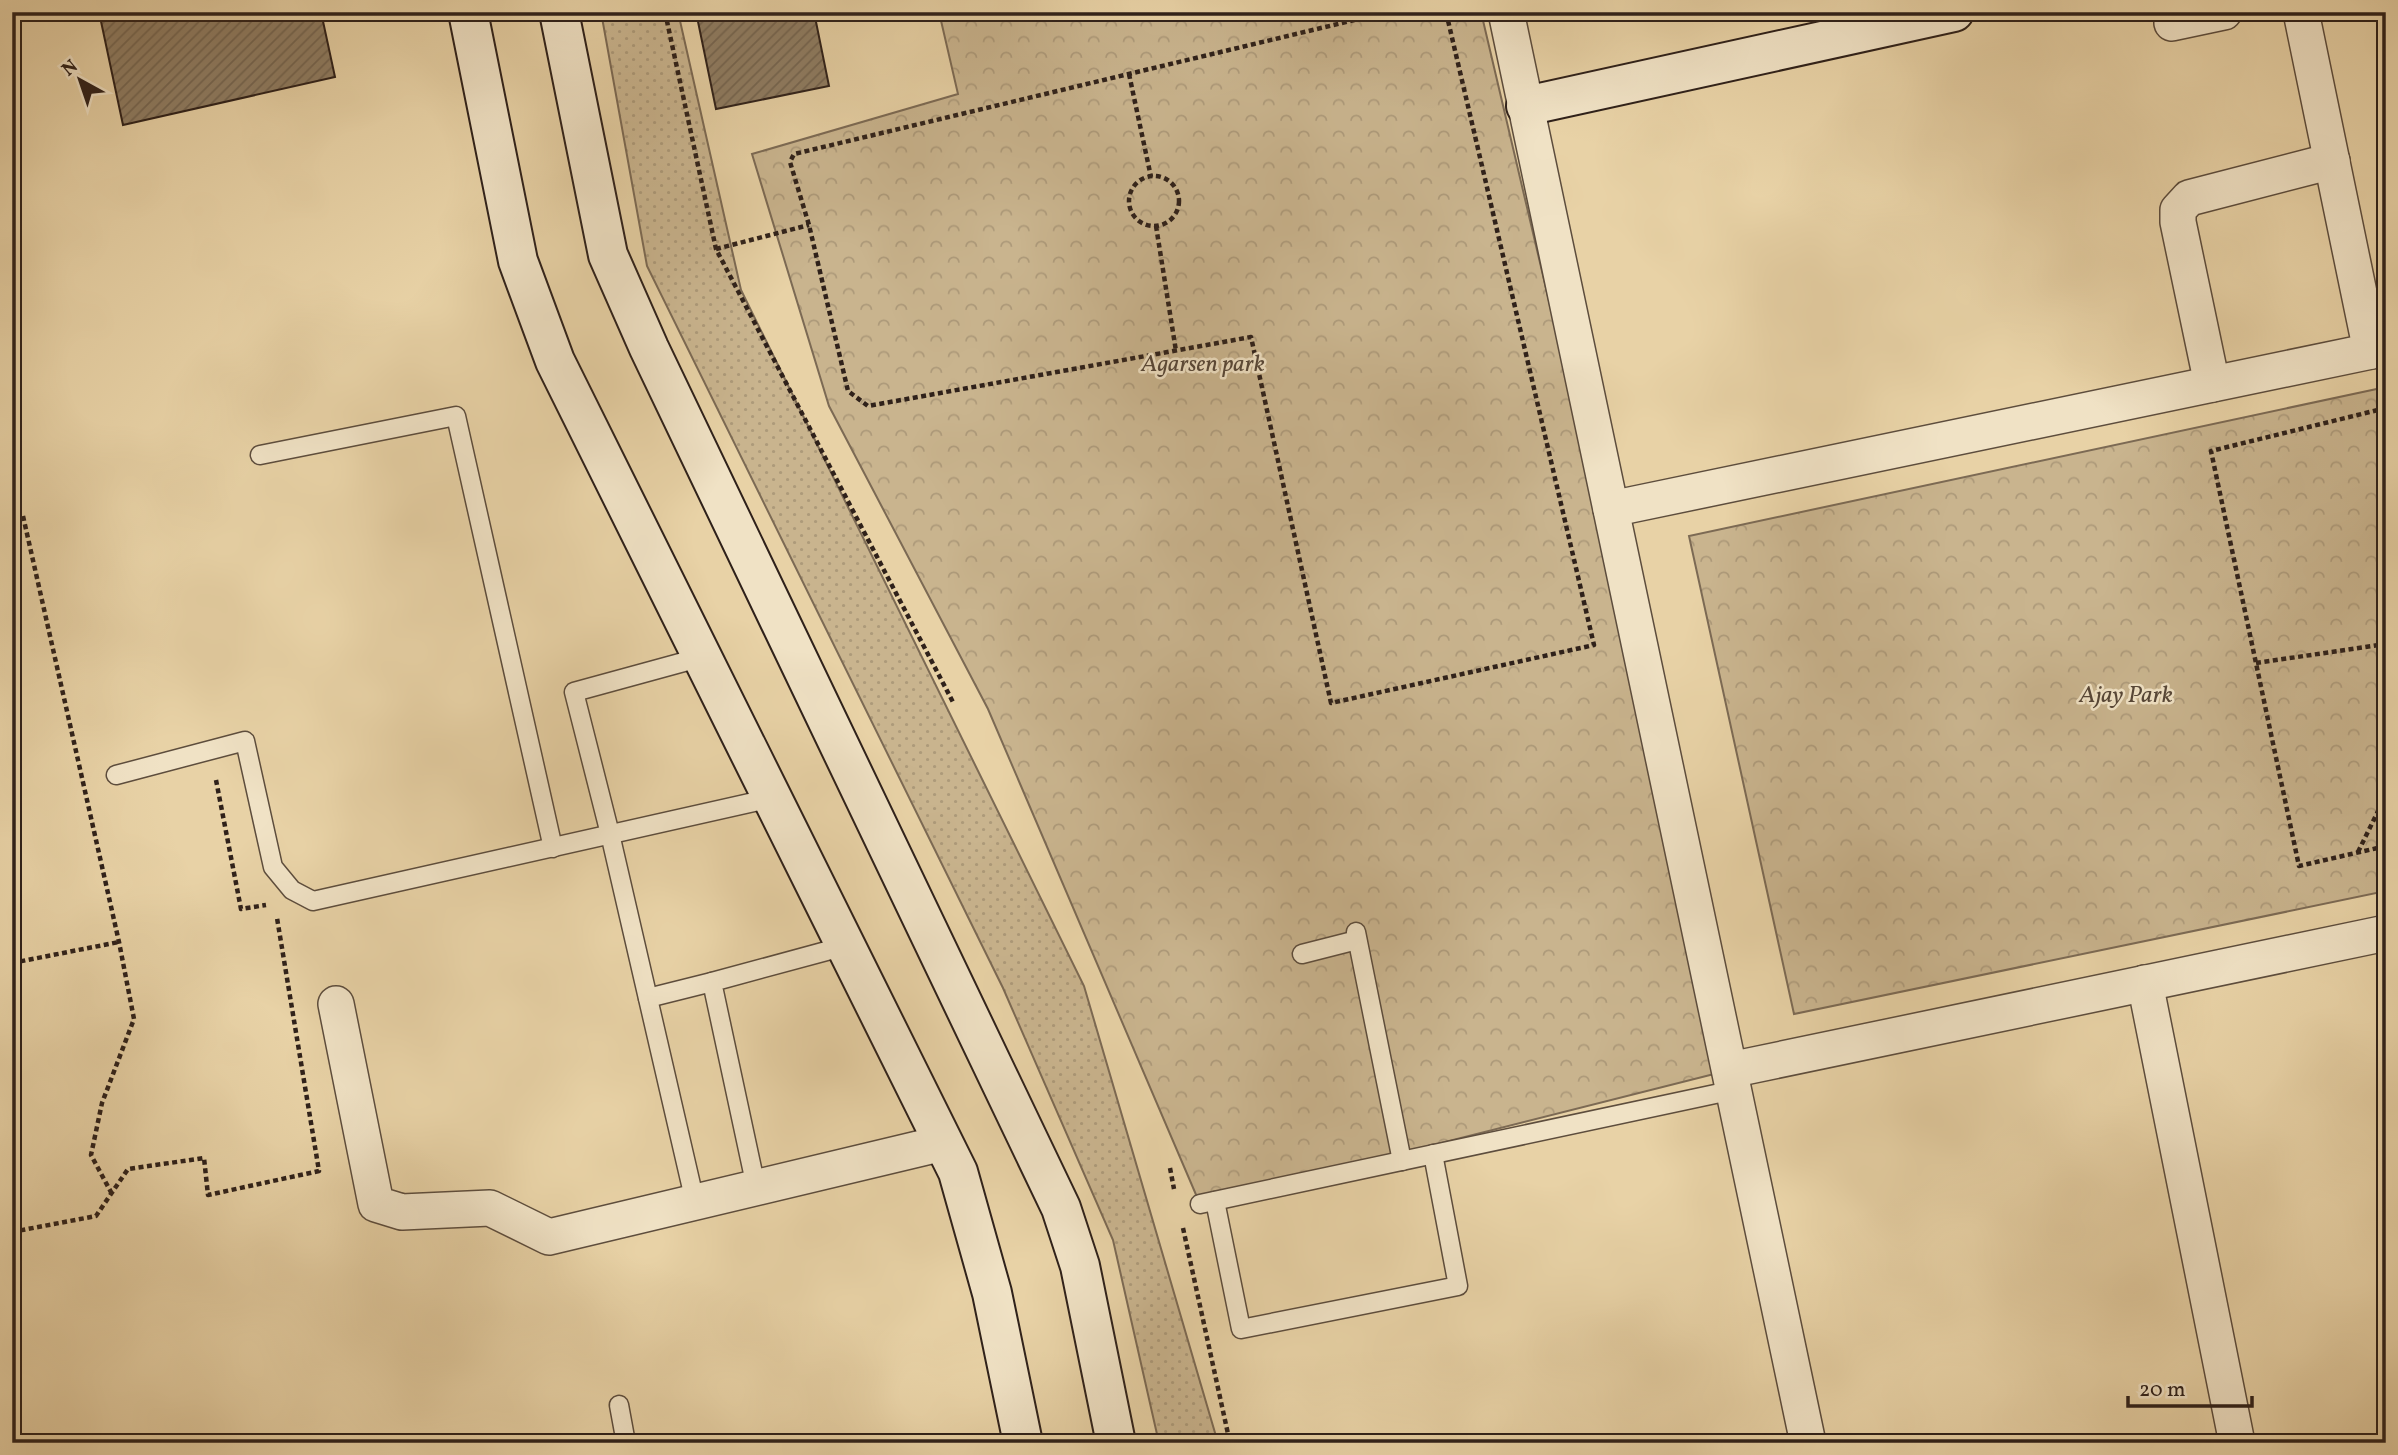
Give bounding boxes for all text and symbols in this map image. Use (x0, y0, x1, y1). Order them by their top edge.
north arrow (46, 46, 116, 116)
text: N (57, 54, 84, 83)
park label: Agarsen park (1140, 348, 1265, 382)
park label: Ajay Park (2078, 679, 2173, 713)
scale bar (2128, 1364, 2253, 1408)
text: 20 m (2139, 1376, 2185, 1405)

